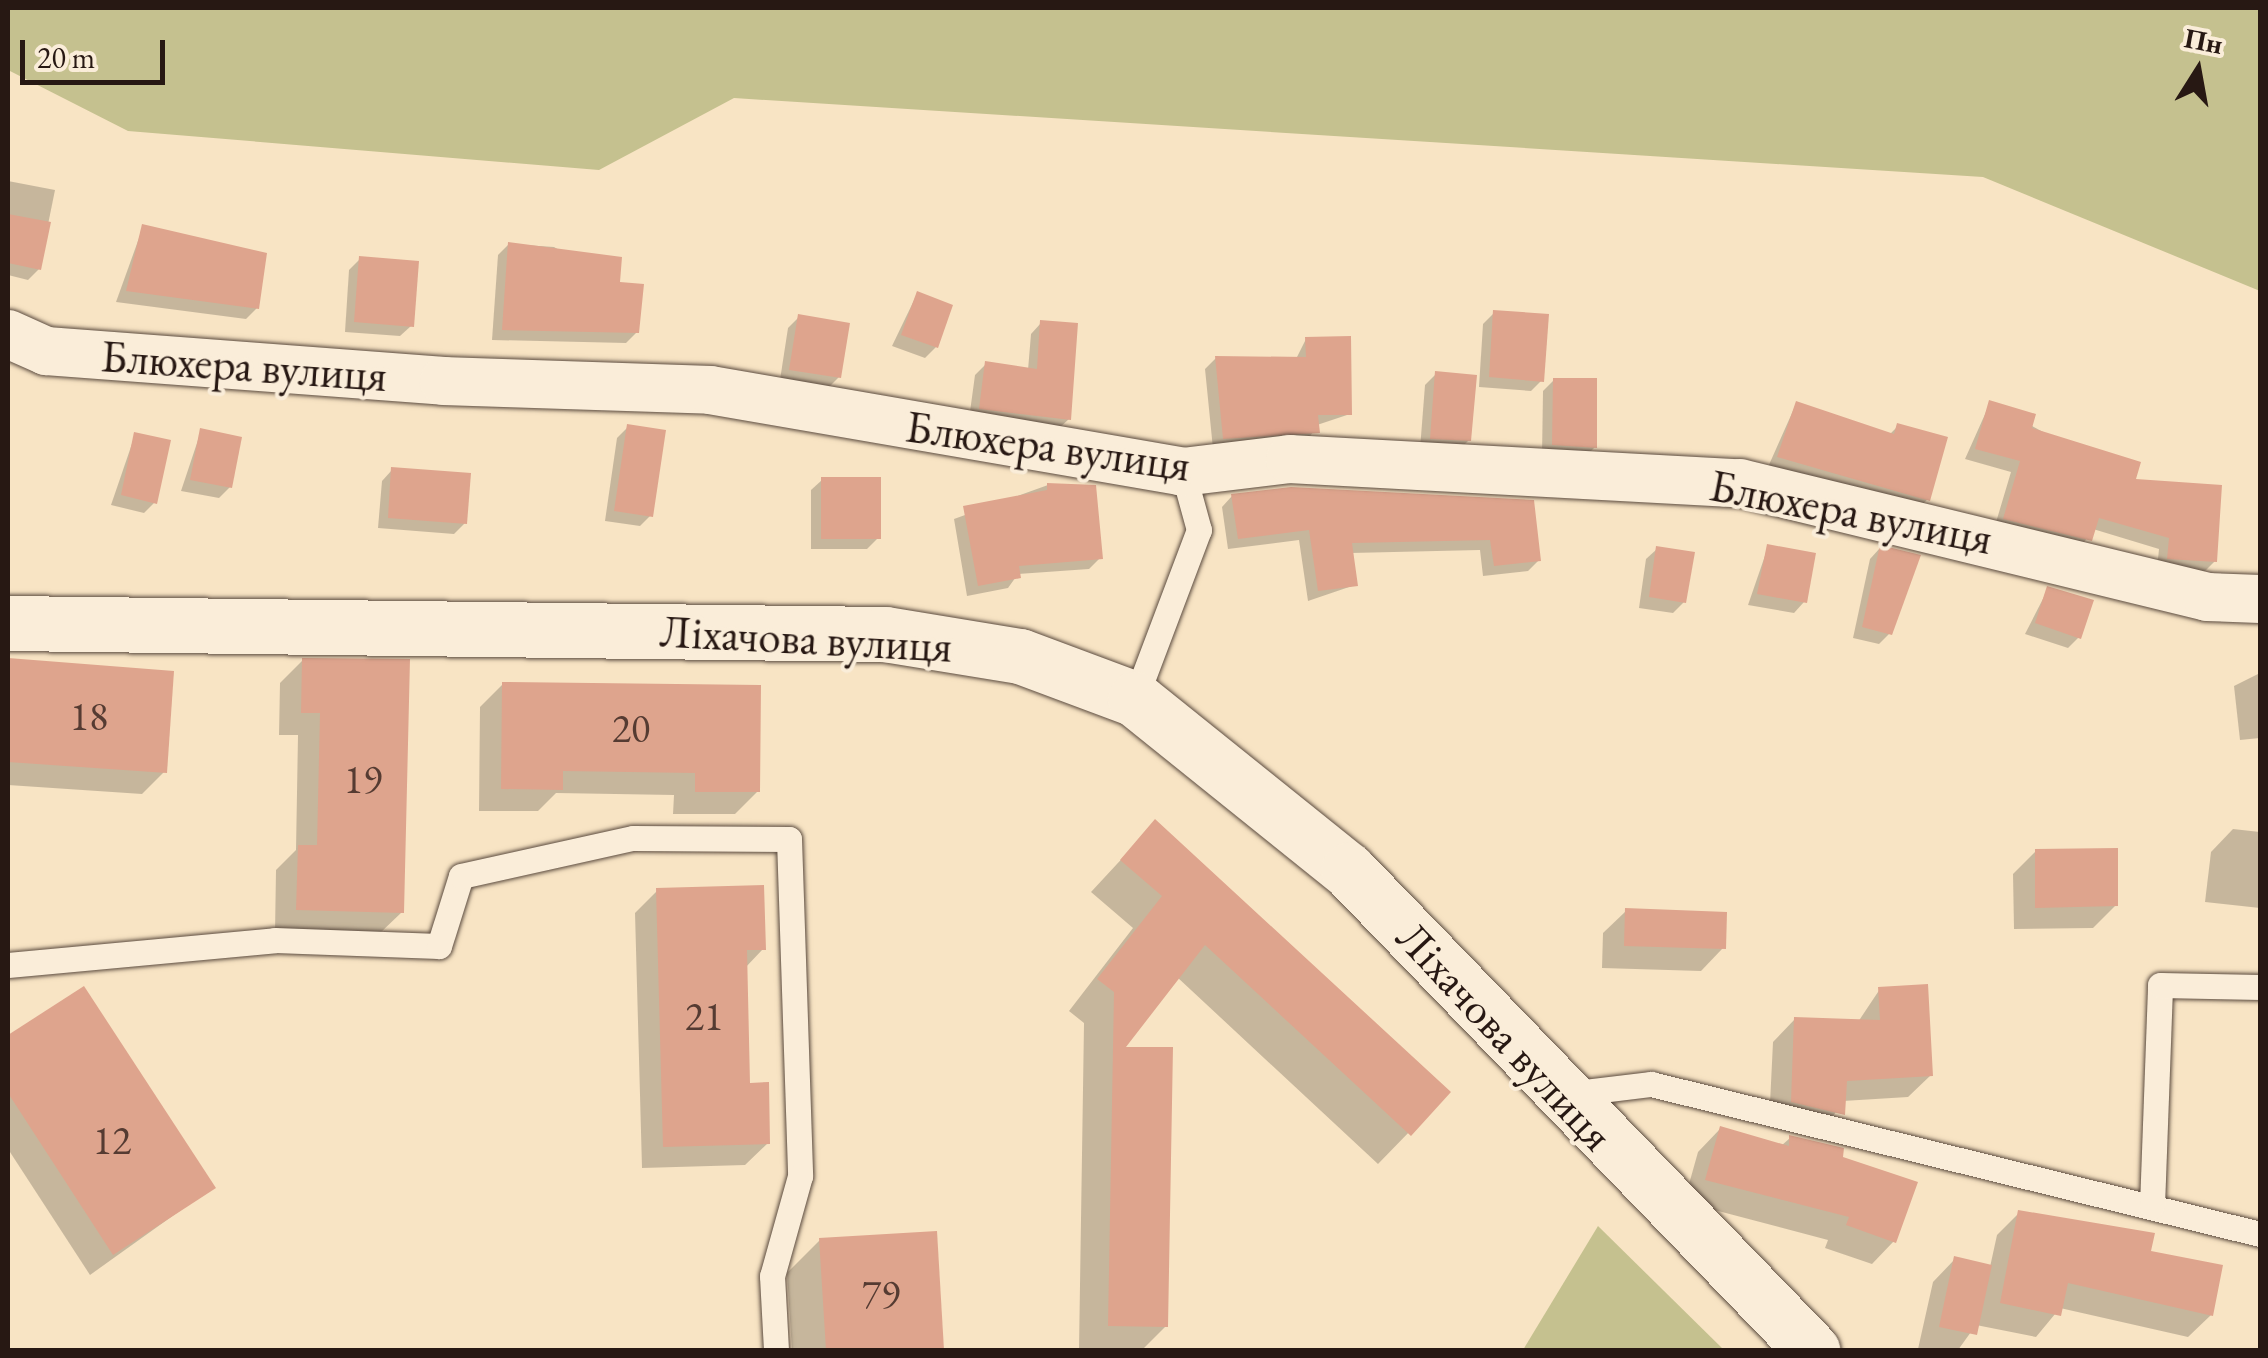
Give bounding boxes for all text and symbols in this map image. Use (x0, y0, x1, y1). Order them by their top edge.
text: Пн (2181, 19, 2226, 62)
scale bar (25, 20, 170, 82)
north arrow (2148, 20, 2248, 120)
text: 20 m (37, 38, 95, 77)
street label: Блюхера вулиця (99, 329, 389, 403)
street label: Блюхера вулиця (902, 399, 1194, 493)
street label: Блюхера вулиця (1705, 458, 1997, 566)
street label: Ліхачова вулиця (658, 604, 954, 674)
house number: 18 (70, 692, 108, 740)
house number: 20 (612, 704, 650, 752)
house number: 19 (344, 755, 382, 803)
street label: Ліхачова вулиця (1385, 910, 1625, 1162)
house number: 21 (685, 992, 723, 1040)
house number: 12 (93, 1116, 131, 1164)
house number: 79 (862, 1270, 900, 1318)

